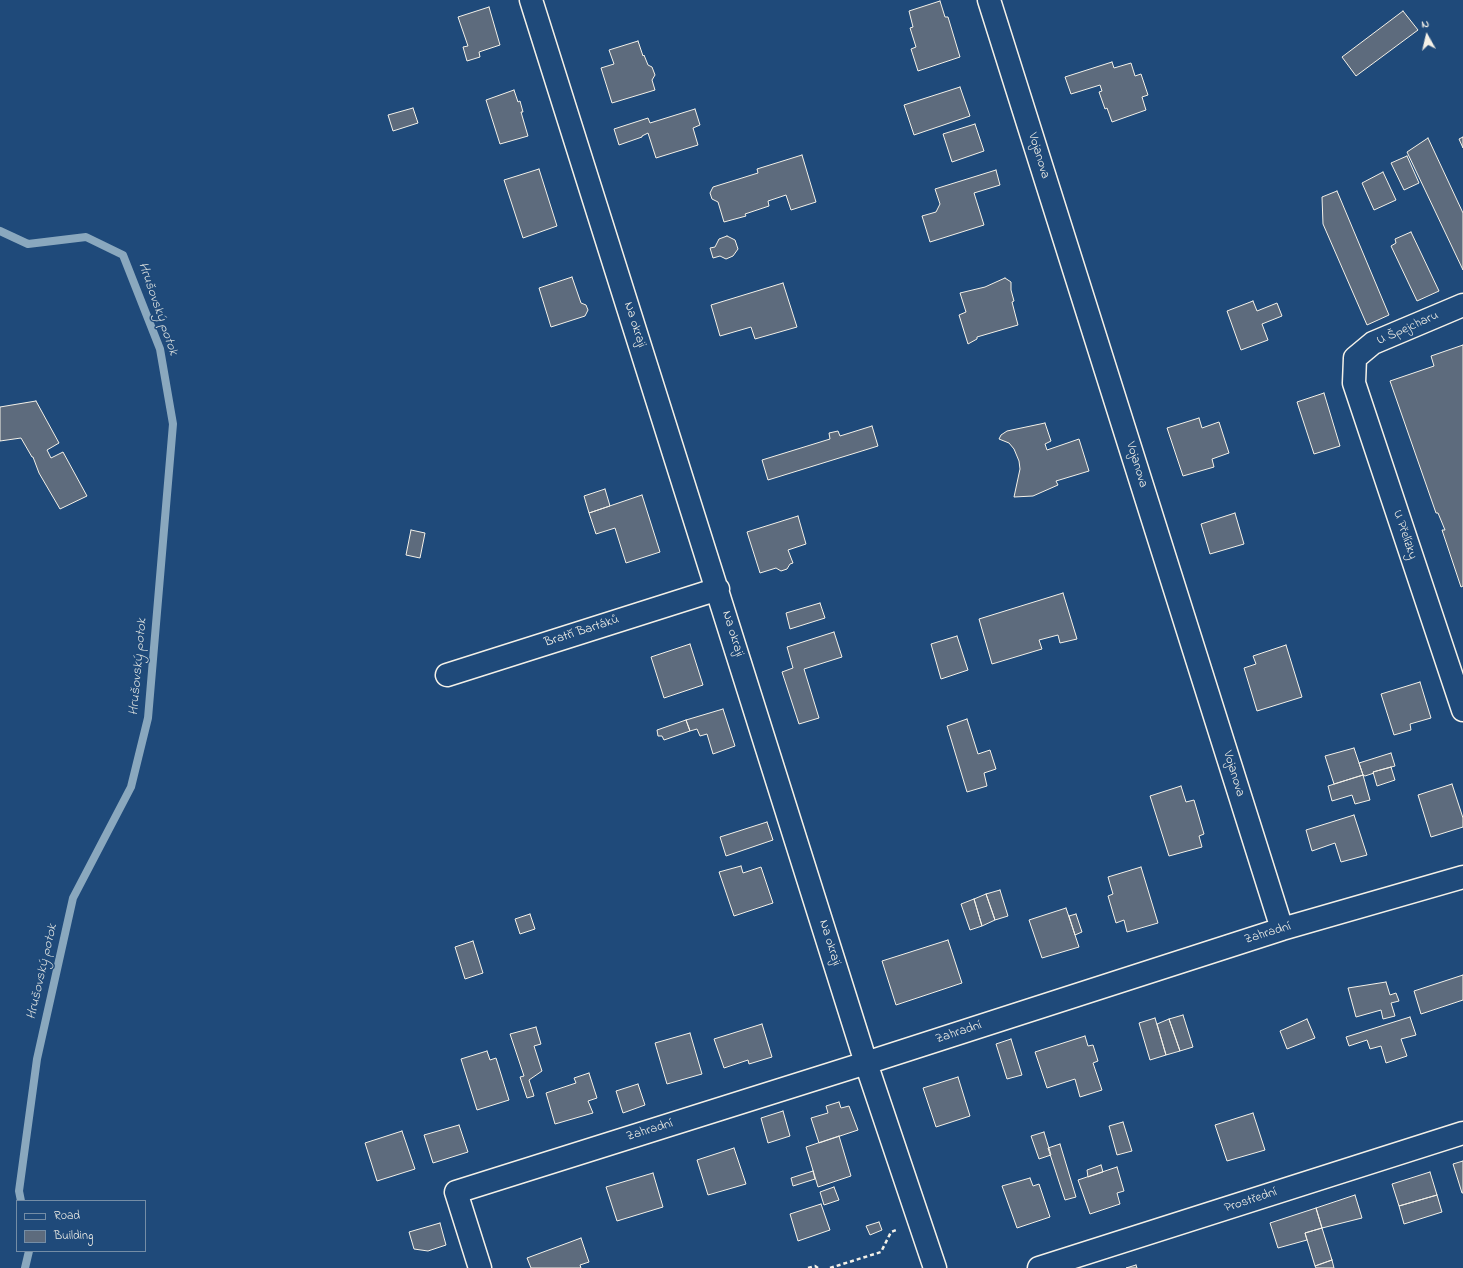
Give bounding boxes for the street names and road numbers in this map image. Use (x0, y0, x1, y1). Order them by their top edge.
street label: Vojanova (1024, 131, 1052, 181)
street label: Na okraji (619, 300, 649, 350)
street label: U Špejcharu (1375, 309, 1441, 349)
street label: Vojanova (1122, 440, 1150, 490)
street label: U Přelízky (1388, 508, 1420, 562)
street label: Na okraji (718, 609, 746, 659)
street label: Bratří Bartáků (543, 613, 621, 651)
street label: Vojanova (1219, 749, 1247, 799)
street label: Na okraji (815, 918, 843, 968)
street label: Zahradní (1243, 920, 1293, 948)
street label: Zahradní (934, 1018, 984, 1048)
street label: Zahradní (625, 1117, 675, 1145)
street label: Prostřední (1223, 1185, 1279, 1217)

